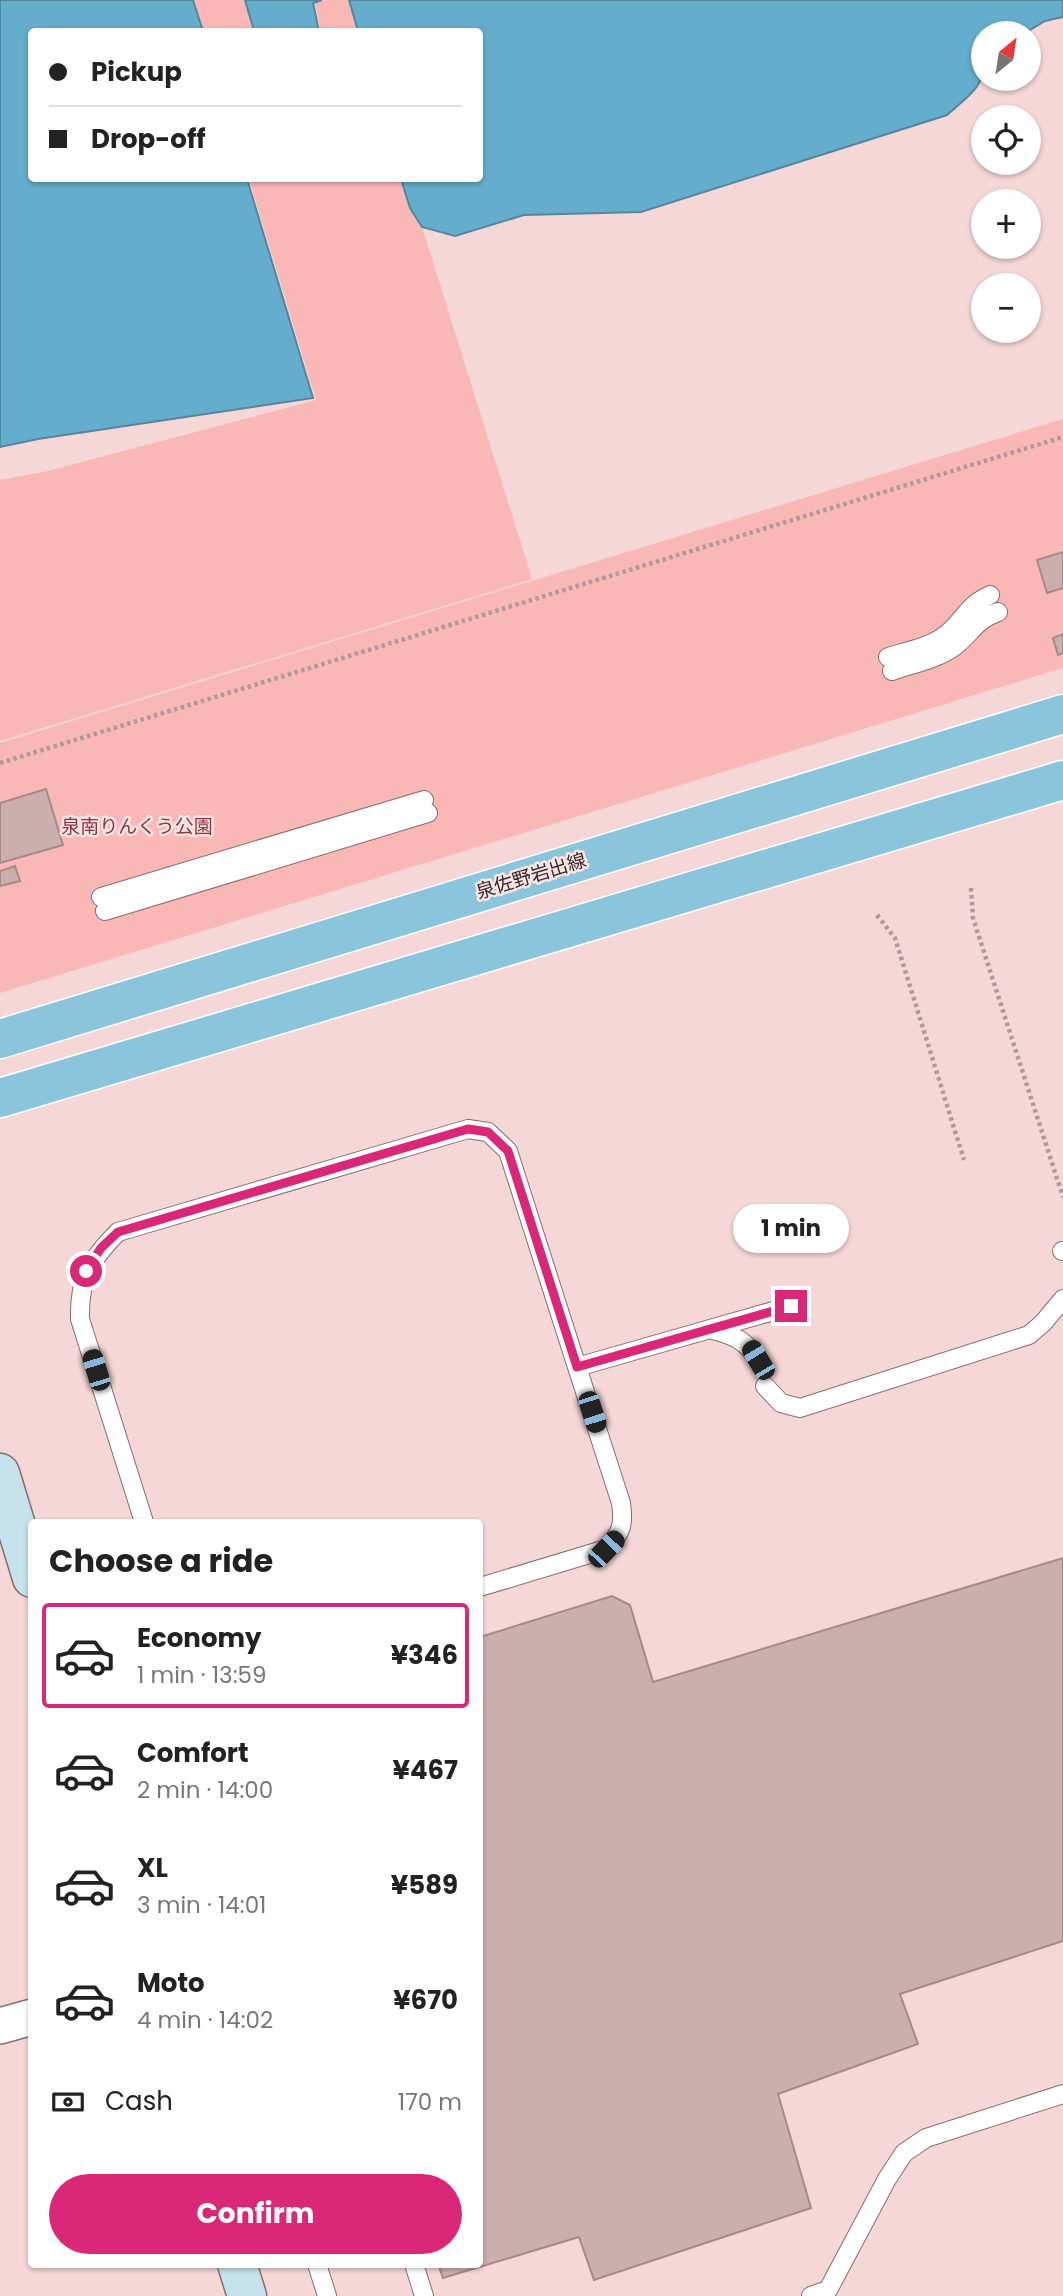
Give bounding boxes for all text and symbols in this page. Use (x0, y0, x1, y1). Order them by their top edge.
north arrow (971, 21, 1041, 91)
map controls (971, 21, 1041, 343)
text: Pickup (91, 54, 182, 90)
button: locate (971, 105, 1041, 175)
text: Drop-off (91, 121, 206, 157)
button: + (971, 189, 1041, 259)
button: − (971, 273, 1041, 343)
park label: 泉南りんくう公園 (61, 813, 213, 840)
street label: 泉佐野岩出線 (473, 846, 589, 906)
callout: 1 min (733, 1204, 849, 1254)
text: 1 min (761, 1212, 821, 1244)
route start (70, 1255, 102, 1287)
route end (775, 1290, 807, 1322)
car (739, 1337, 778, 1383)
car (80, 1347, 113, 1393)
car (576, 1389, 609, 1435)
car (584, 1527, 629, 1571)
text: Choose a ride (49, 1538, 273, 1583)
text: Economy (137, 1620, 261, 1656)
icon: car (53, 1624, 116, 1687)
text: ¥346 (391, 1637, 458, 1673)
text: 1 min · 13:59 (137, 1659, 266, 1691)
text: Comfort (137, 1735, 249, 1771)
icon: car (53, 1739, 116, 1802)
text: ¥467 (392, 1752, 458, 1788)
text: 2 min · 14:00 (137, 1774, 273, 1806)
text: XL (137, 1850, 168, 1886)
icon: car (53, 1854, 116, 1917)
text: ¥589 (391, 1867, 458, 1903)
text: 3 min · 14:01 (137, 1889, 266, 1921)
text: Moto (137, 1965, 205, 2001)
icon: car (53, 1969, 116, 2032)
text: ¥670 (393, 1982, 458, 2018)
text: 4 min · 14:02 (137, 2004, 273, 2036)
icon: cash (49, 2083, 87, 2121)
text: Cash (105, 2083, 173, 2119)
text: 170 m (398, 2086, 462, 2118)
button: Confirm (49, 2174, 462, 2254)

